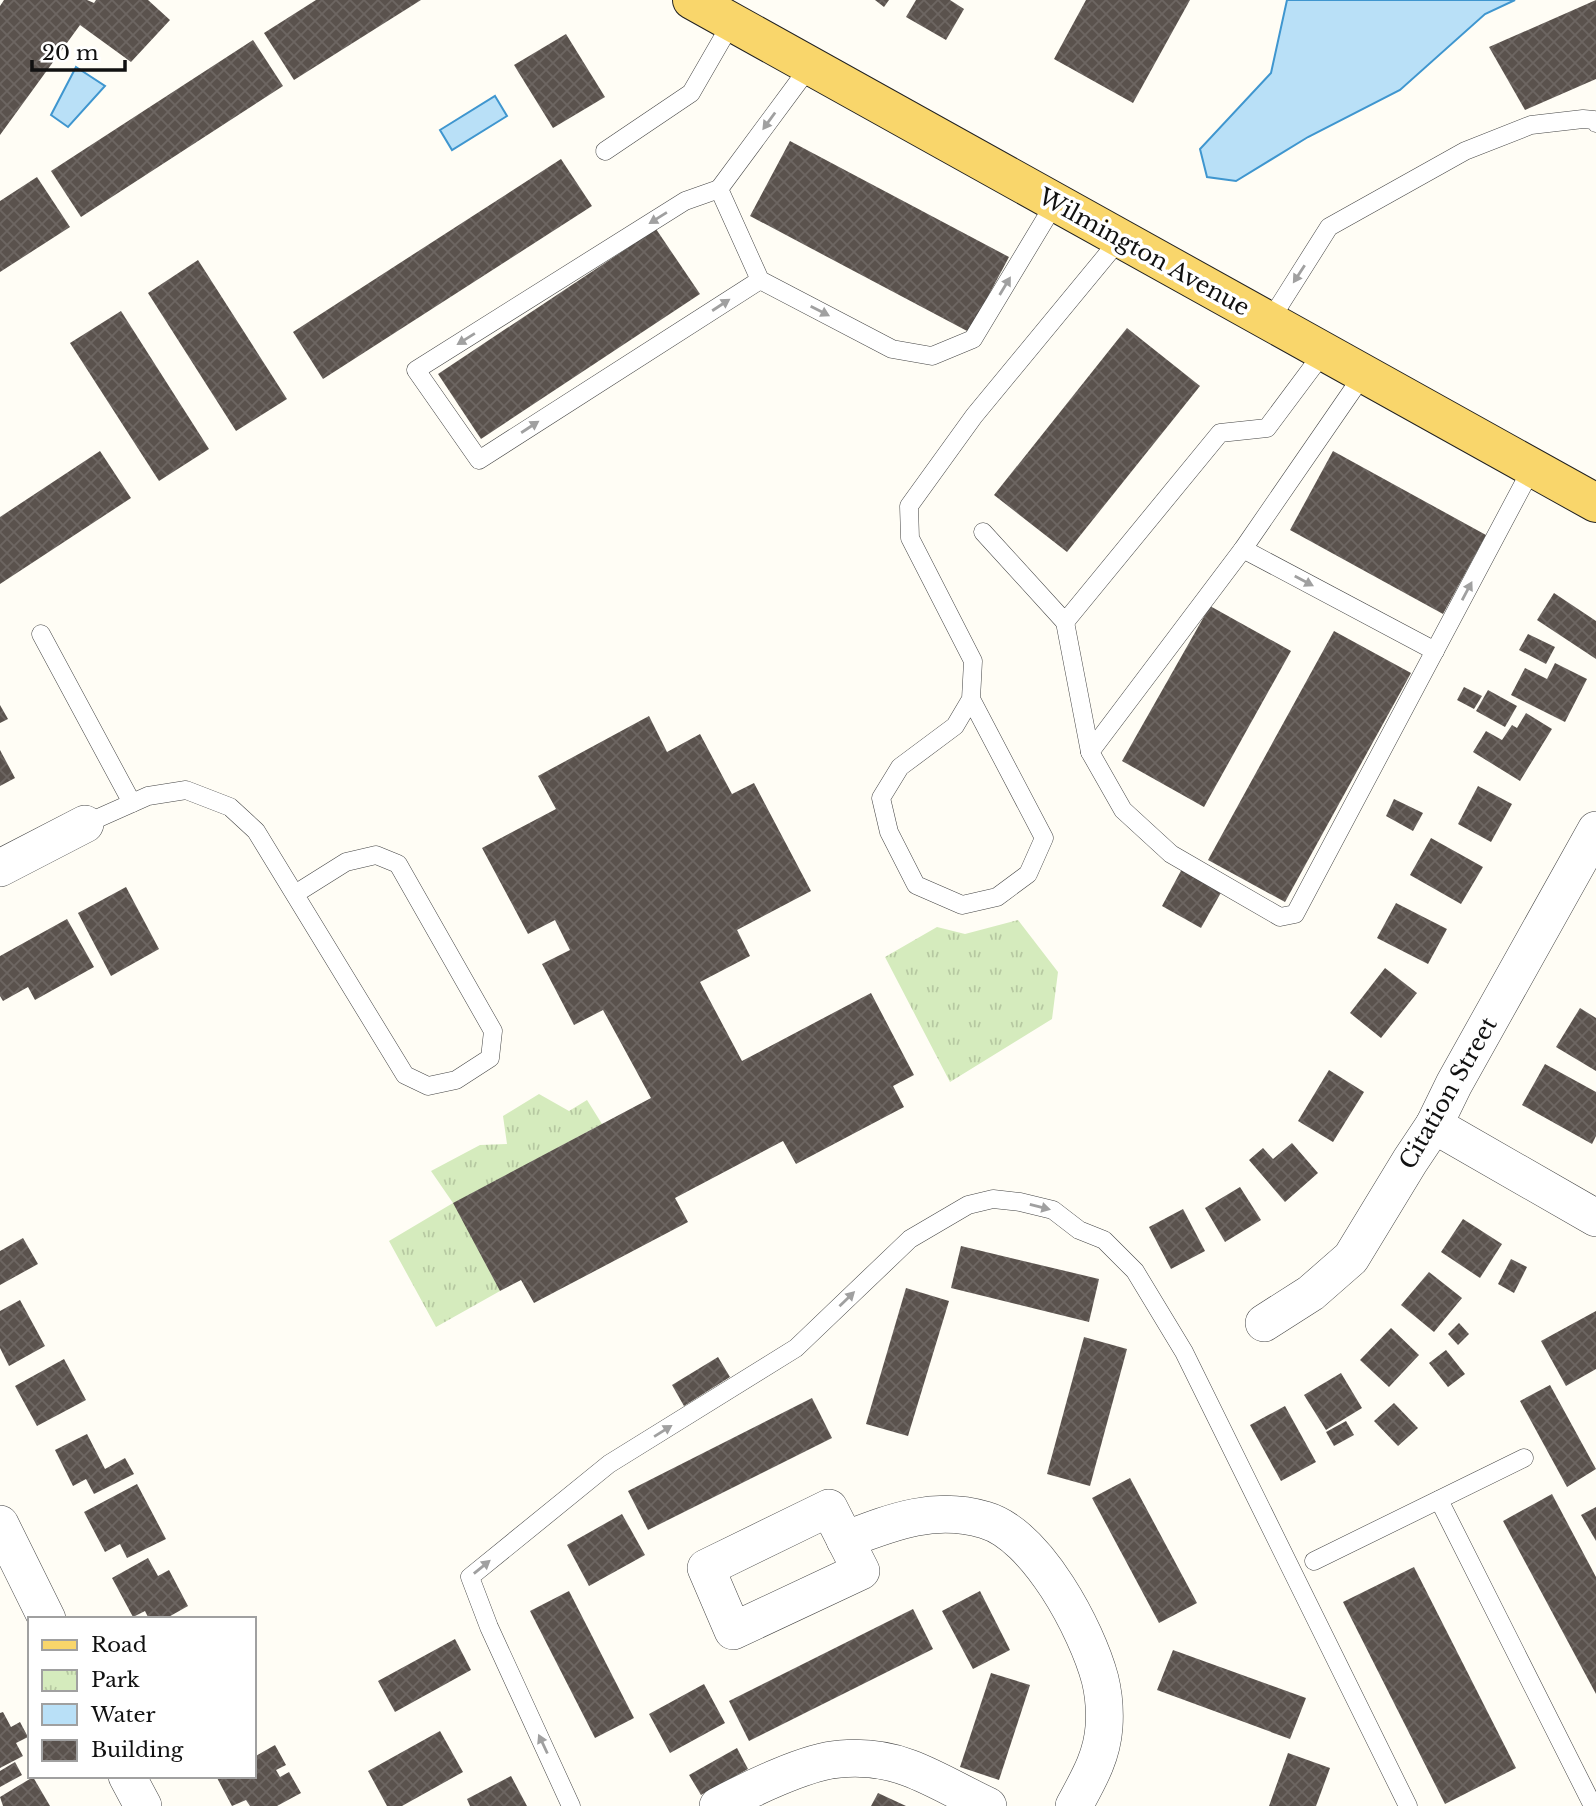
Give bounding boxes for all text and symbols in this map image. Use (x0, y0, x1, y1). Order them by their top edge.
scale bar (32, 28, 124, 72)
text: 20 m (42, 40, 99, 66)
one-way arrow (763, 112, 777, 130)
street label: Wilmington Avenue (1033, 182, 1255, 322)
one-way arrow (648, 211, 668, 224)
one-way arrow (1293, 265, 1306, 284)
one-way arrow (998, 277, 1011, 296)
one-way arrow (712, 298, 731, 311)
one-way arrow (810, 306, 830, 317)
one-way arrow (456, 332, 475, 345)
one-way arrow (520, 421, 539, 434)
one-way arrow (1294, 575, 1314, 587)
one-way arrow (1462, 581, 1473, 601)
street label: Citation Street (1393, 1012, 1503, 1174)
one-way arrow (1029, 1202, 1051, 1213)
one-way arrow (838, 1291, 855, 1307)
one-way arrow (653, 1424, 672, 1437)
one-way arrow (472, 1560, 490, 1575)
legend (28, 1617, 256, 1778)
text: Road (91, 1632, 147, 1658)
text: Park (91, 1667, 140, 1693)
text: Water (90, 1702, 155, 1728)
one-way arrow (537, 1734, 549, 1754)
text: Building (91, 1737, 184, 1763)

